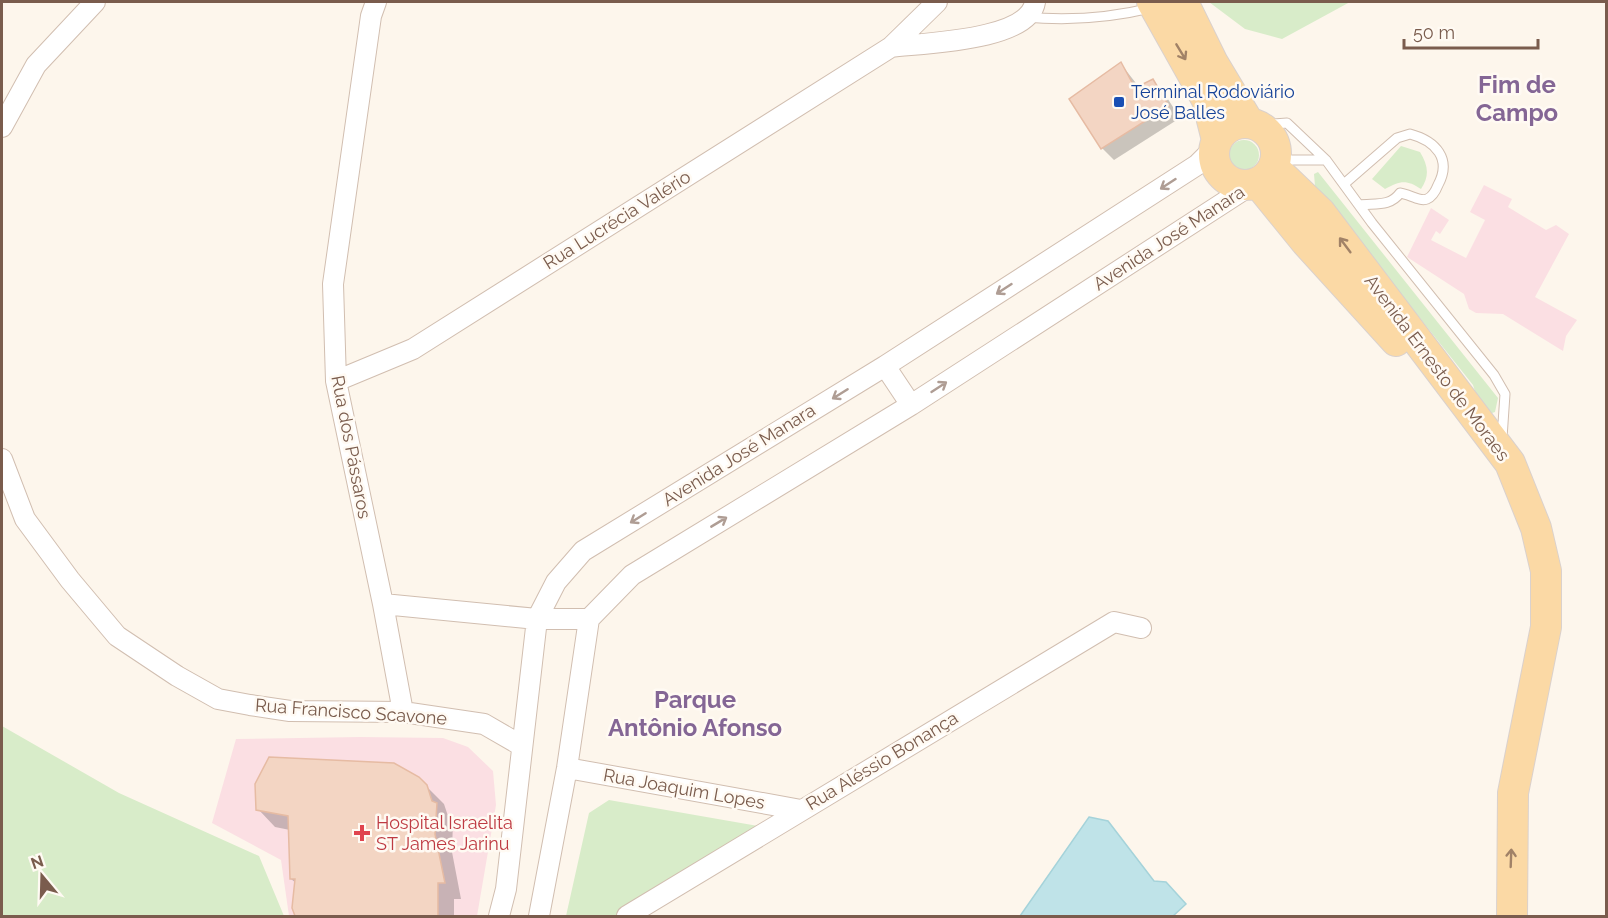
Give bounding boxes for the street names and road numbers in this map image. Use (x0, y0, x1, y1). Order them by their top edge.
street label: Rua Lucrécia Valério (539, 166, 694, 273)
street label: Avenida José Manara (1089, 181, 1248, 294)
street label: Avenida Ernesto de Moraes (1361, 270, 1514, 465)
street label: Rua dos Pássaros (327, 374, 376, 521)
street label: Avenida José Manara (659, 399, 819, 510)
street label: Rua Francisco Scavone (254, 694, 448, 729)
street label: Rua Aléssio Bonança (802, 707, 962, 814)
street label: Rua Joaquim Lopes (602, 764, 767, 813)

